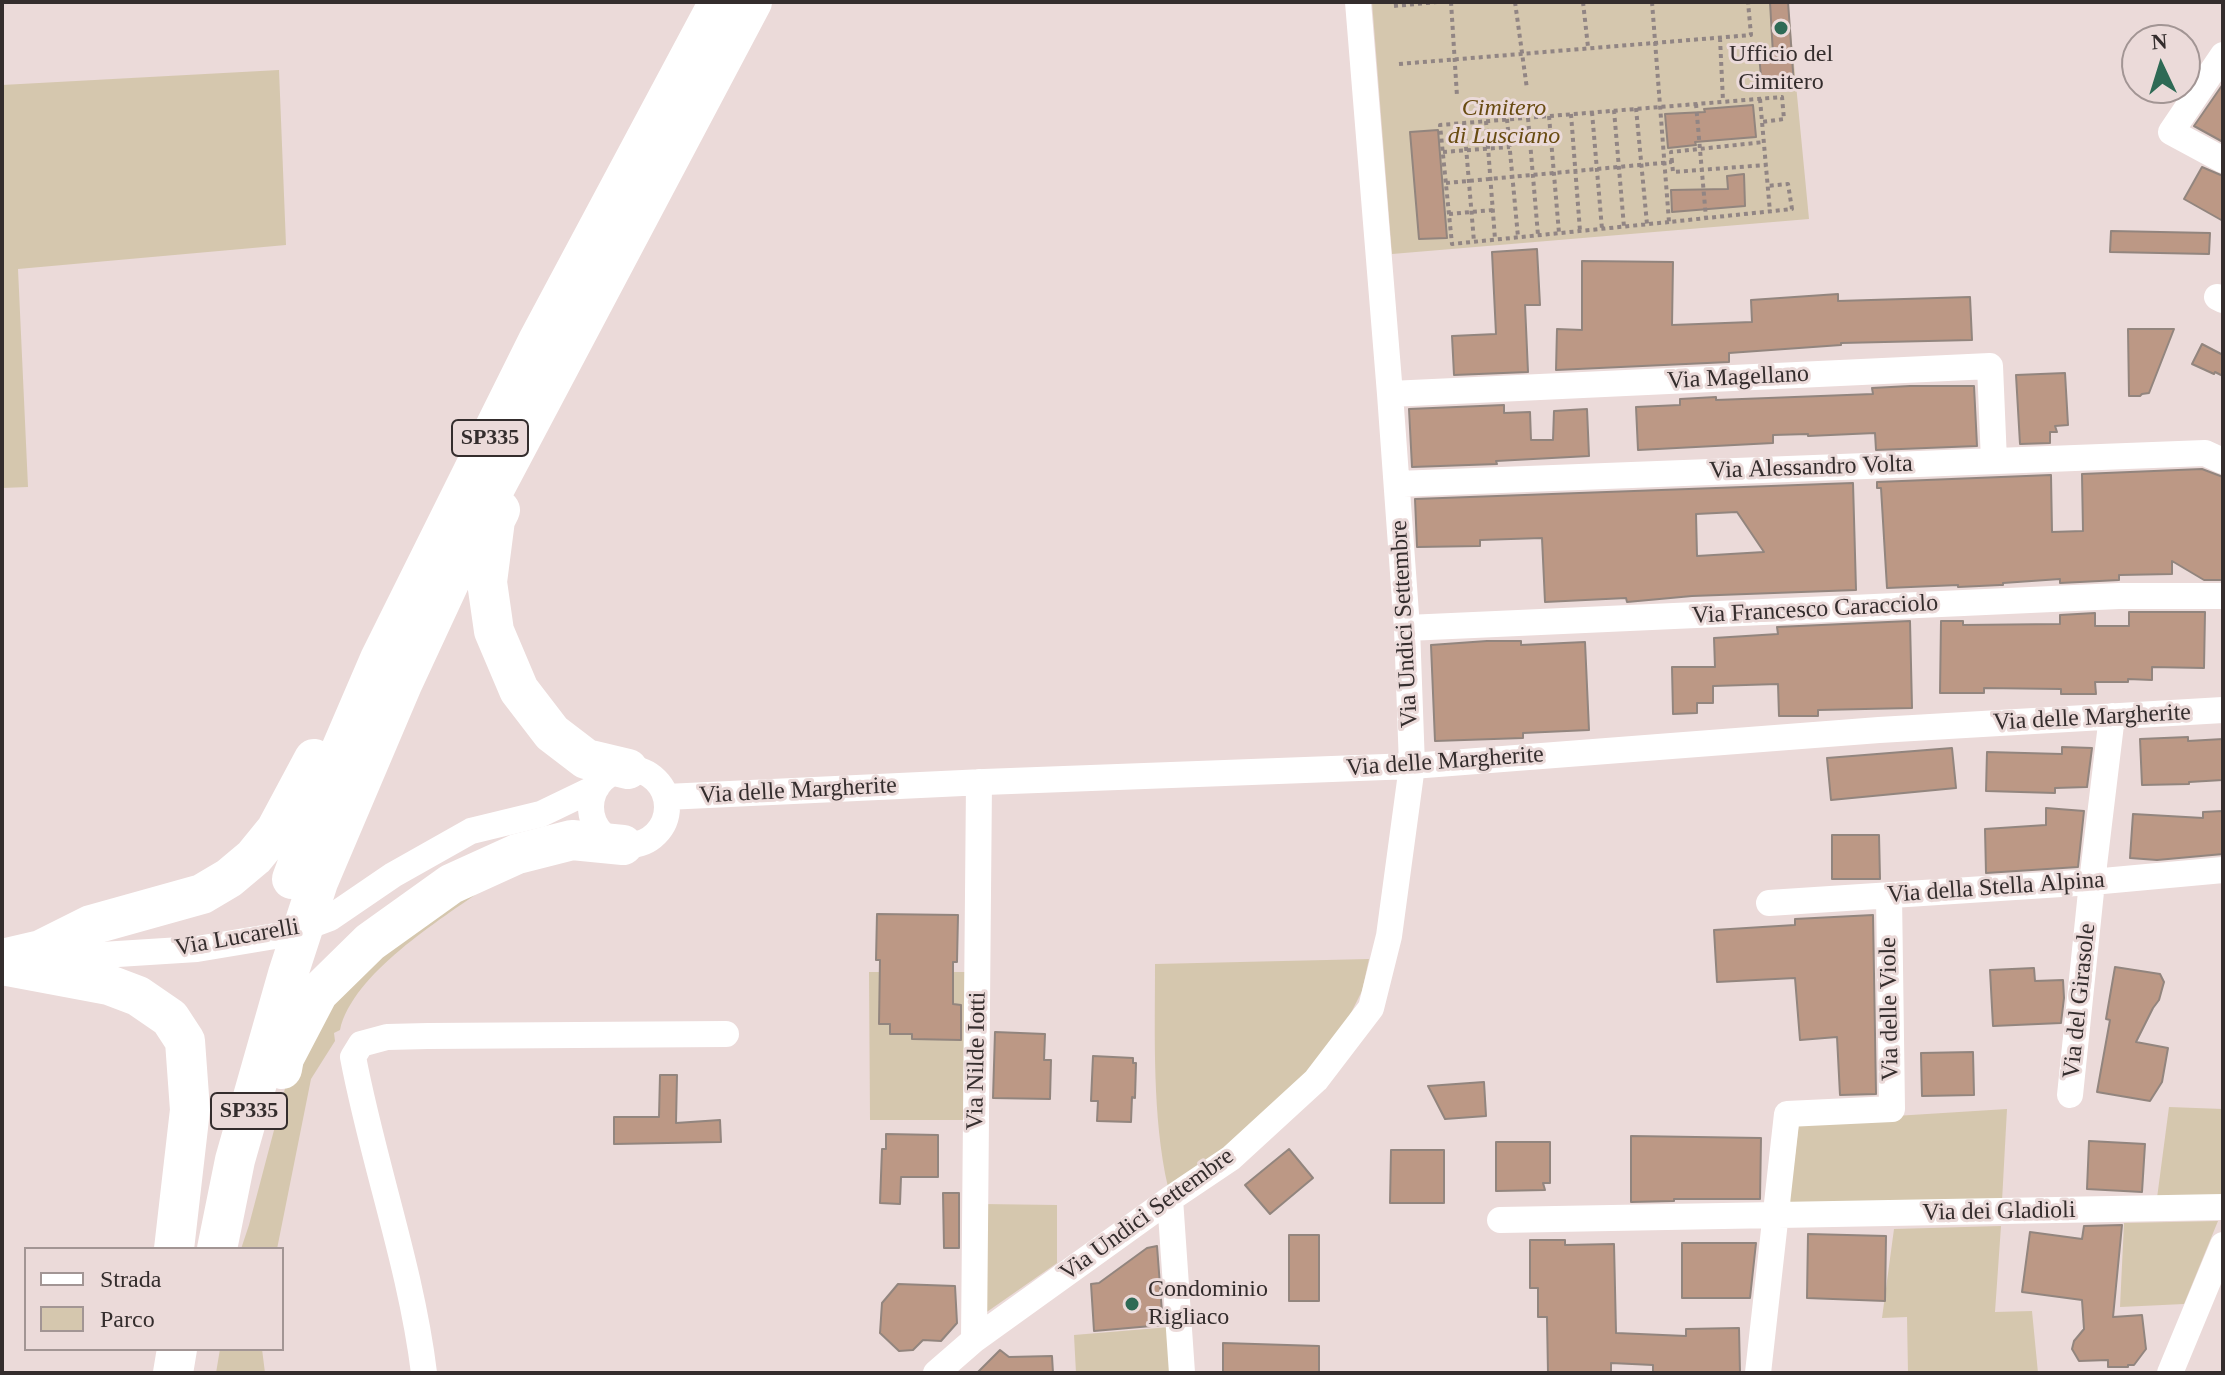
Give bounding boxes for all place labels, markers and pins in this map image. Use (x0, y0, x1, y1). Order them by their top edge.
marker: Ufficio del Cimitero (1772, 19, 1790, 37)
place label: Ufficio del Cimitero (1729, 41, 1833, 97)
place label: Condominio Rigliaco (1148, 1276, 1268, 1332)
marker: Condominio Rigliaco (1123, 1295, 1141, 1313)

